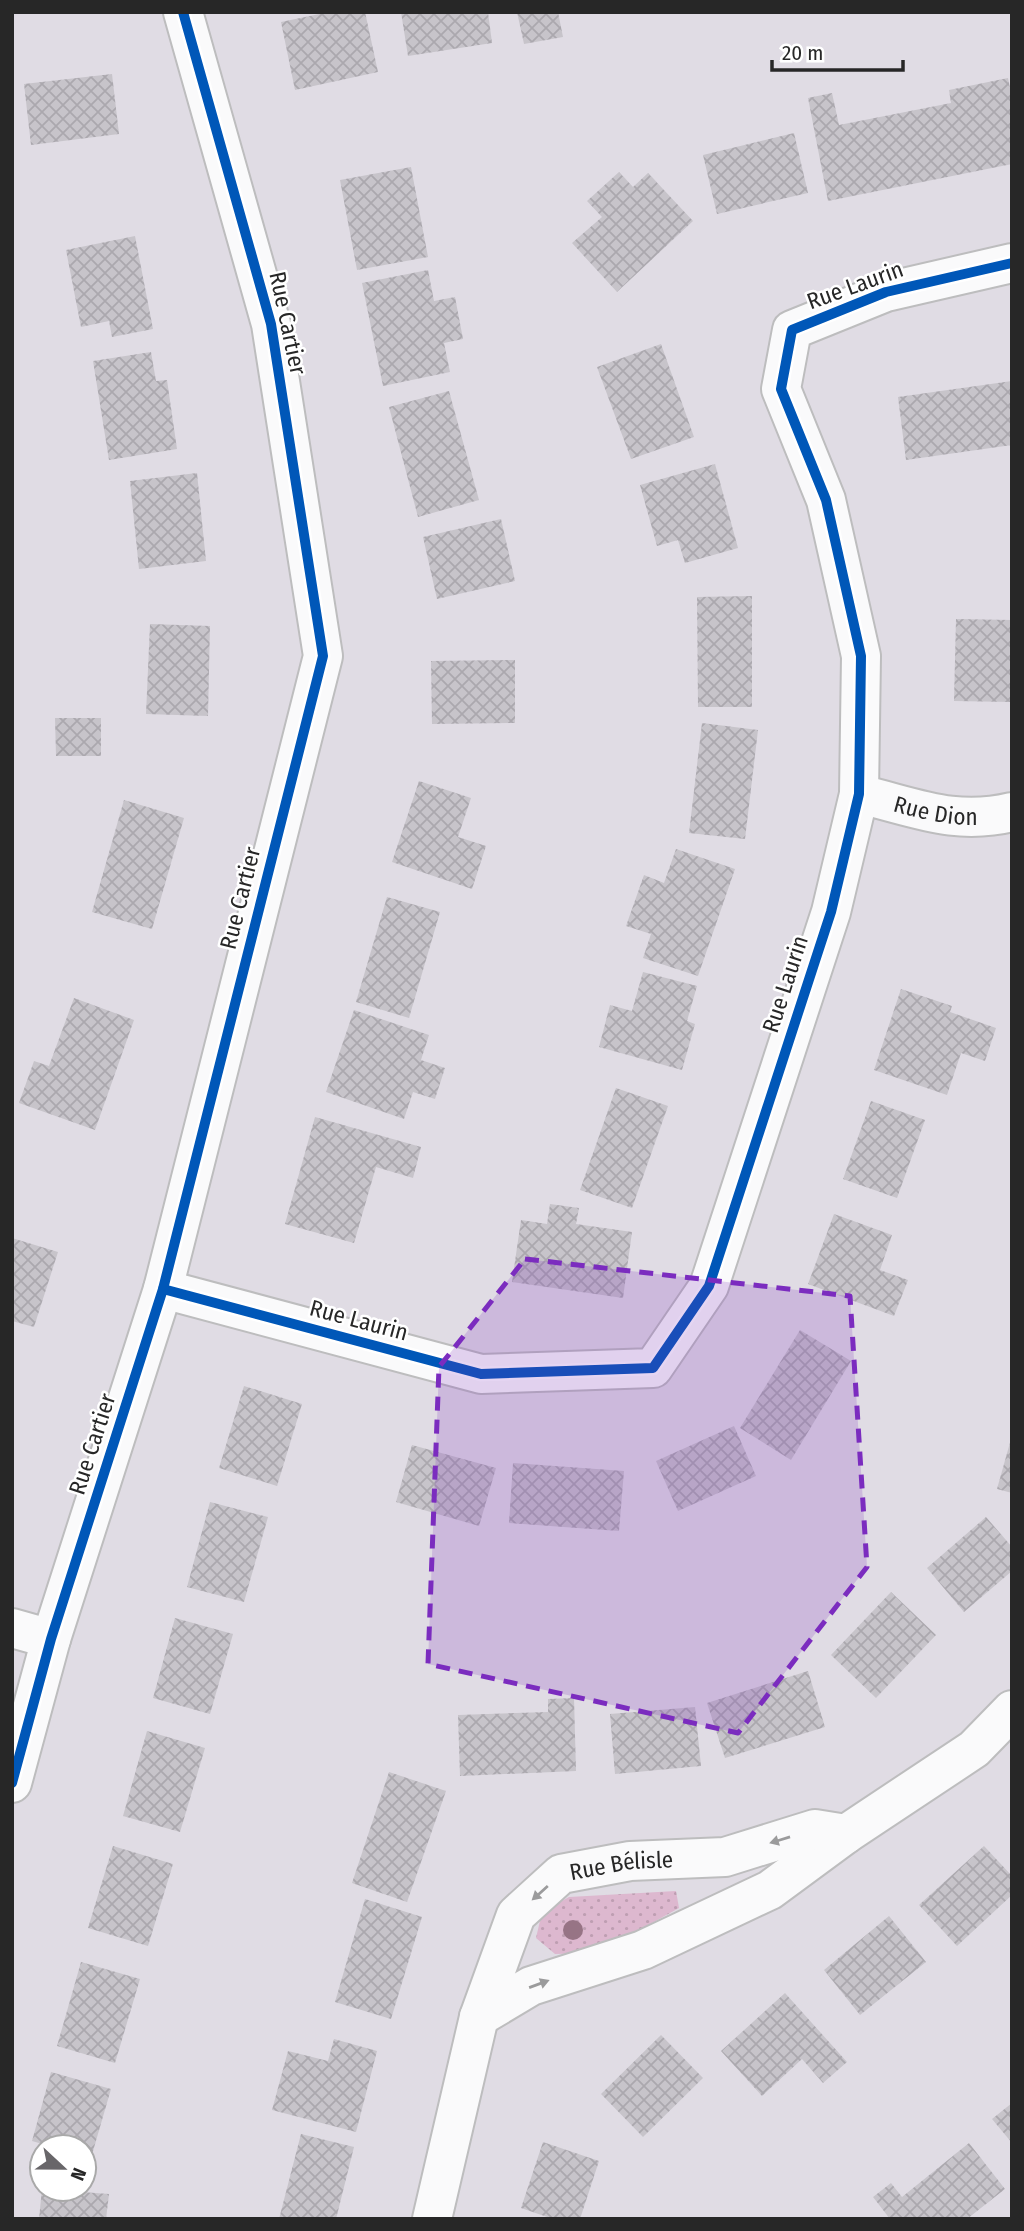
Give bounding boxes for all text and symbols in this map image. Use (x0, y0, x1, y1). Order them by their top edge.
scale bar (772, 28, 903, 72)
text: 20 m (782, 40, 823, 66)
street label: Rue Laurin (803, 255, 907, 315)
street label: Rue Cartier (263, 269, 313, 377)
street label: Rue Dion (891, 790, 978, 831)
street label: Rue Cartier (214, 844, 266, 952)
street label: Rue Laurin (756, 932, 814, 1036)
street label: Rue Laurin (307, 1293, 411, 1347)
street label: Rue Cartier (62, 1390, 122, 1498)
one-way arrow (770, 1835, 791, 1845)
street label: Rue Bélisle (567, 1845, 674, 1886)
one-way arrow (531, 1885, 549, 1901)
one-way arrow (529, 1978, 550, 1989)
north arrow (28, 2133, 98, 2203)
text: N (66, 2165, 91, 2184)

